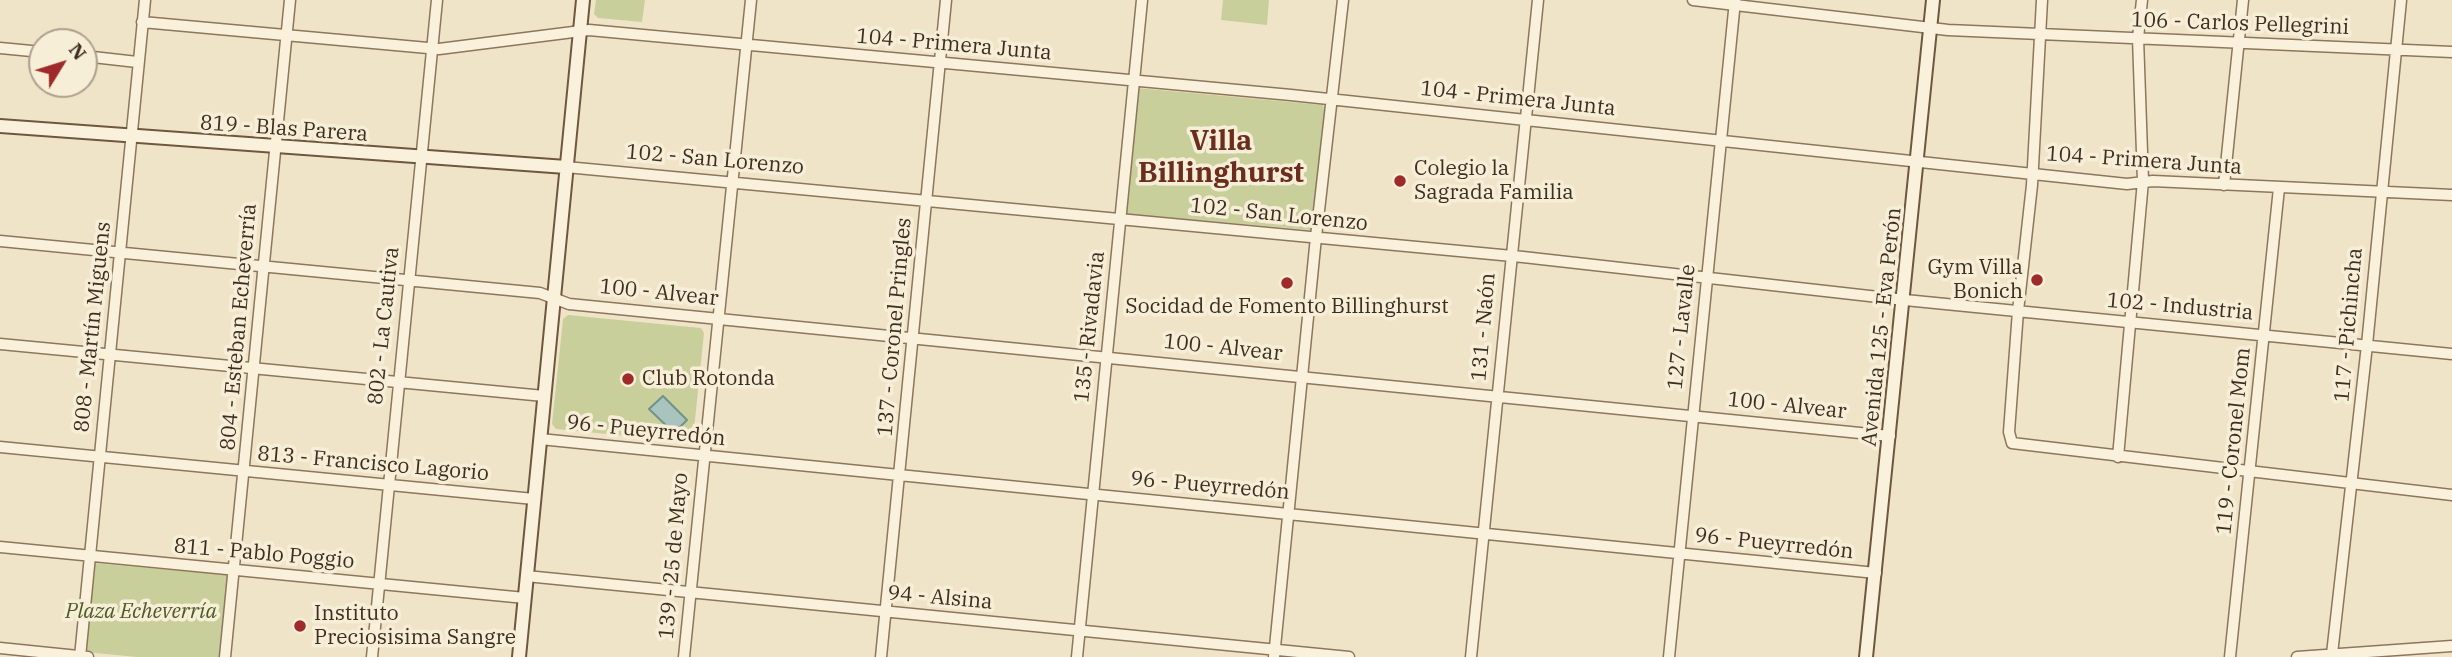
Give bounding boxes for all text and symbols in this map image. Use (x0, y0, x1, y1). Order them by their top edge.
street label: 106 - Carlos Pellegrini (2130, 8, 2350, 40)
street label: 104 - Primera Junta (855, 24, 1053, 66)
north arrow (28, 28, 98, 98)
text: N (64, 38, 92, 65)
street label: 104 - Primera Junta (1419, 76, 1617, 122)
street label: 819 - Blas Parera (199, 111, 369, 147)
district label: Villa Billinghurst (1138, 125, 1304, 191)
street label: 102 - San Lorenzo (625, 140, 805, 180)
street label: 104 - Primera Junta (2045, 142, 2243, 180)
place label: Colegio la Sagrada Familia (1414, 156, 1574, 206)
marker: Colegio la Sagrada Familia (1392, 173, 1408, 189)
street label: 102 - San Lorenzo (1189, 193, 1369, 237)
street label: 804 - Esteban Echeverría (216, 202, 262, 452)
street label: Avenida 125 - Eva Perón (1857, 206, 1907, 448)
street label: 137 - Coronel Pringles (873, 217, 917, 437)
street label: 808 - Martín Miguens (69, 220, 117, 434)
street label: 802 - La Cautiva (363, 246, 405, 406)
street label: 117 - Pichincha (2330, 247, 2368, 403)
street label: 135 - Rivadavia (1070, 250, 1110, 404)
place label: Gym Villa Bonich (1928, 255, 2023, 305)
street label: 127 - Lavalle (1663, 263, 1701, 391)
street label: 131 - Naón (1467, 272, 1501, 382)
marker: Gym Villa Bonich (2029, 272, 2045, 288)
street label: 100 - Alvear (598, 274, 720, 312)
marker: Socidad de Fomento Billinghurst (1279, 275, 1295, 291)
street label: 102 - Industria (2106, 288, 2254, 326)
place label: Socidad de Fomento Billinghurst (1125, 294, 1449, 320)
street label: 100 - Alvear (1162, 329, 1284, 367)
street label: 119 - Coronel Mom (2212, 346, 2256, 536)
place label: Club Rotonda (642, 366, 775, 392)
marker: Club Rotonda (620, 371, 636, 387)
street label: 100 - Alvear (1726, 387, 1848, 425)
street label: 96 - Pueyrredón (565, 410, 727, 452)
street label: 813 - Francisco Lagorio (256, 441, 490, 487)
street label: 96 - Pueyrredón (1129, 466, 1291, 506)
street label: 139 - 25 de Mayo (654, 472, 694, 640)
street label: 96 - Pueyrredón (1693, 523, 1855, 565)
street label: 811 - Pablo Poggio (173, 534, 355, 574)
street label: 94 - Alsina (886, 581, 994, 615)
park label: Plaza Echeverría (65, 599, 217, 625)
place label: Instituto Preciosisima Sangre (314, 601, 516, 651)
marker: Instituto Preciosisima Sangre (292, 618, 308, 634)

